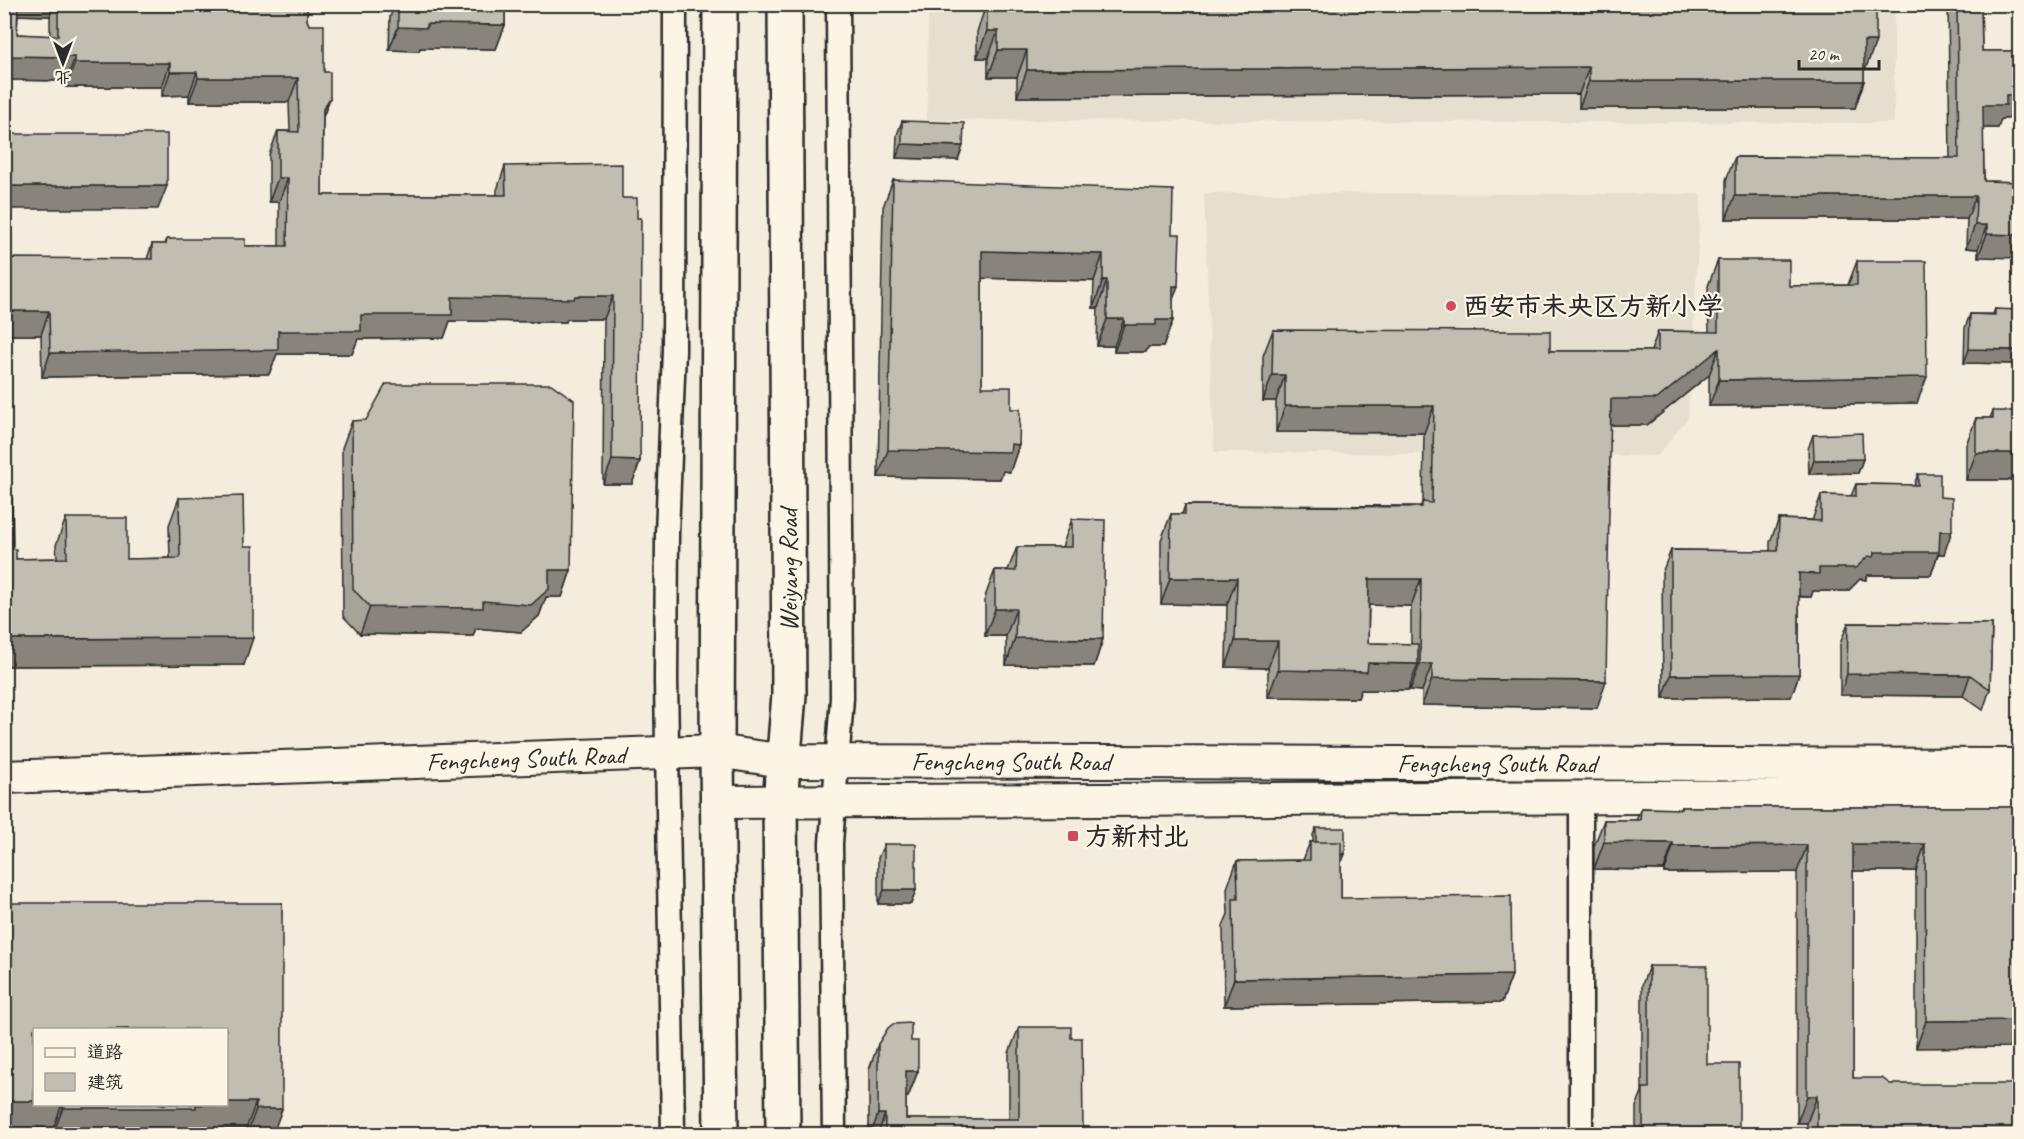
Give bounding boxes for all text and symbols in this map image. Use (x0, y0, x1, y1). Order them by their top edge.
north arrow (33, 33, 93, 93)
scale bar (1799, 33, 1878, 71)
text: 20 m (1808, 43, 1841, 65)
text: 北 (55, 67, 71, 87)
place label: 西安市未央区方新小学 (1463, 290, 1723, 323)
marker: 西安市未央区方新小学 (1444, 299, 1458, 313)
street label: Weiyang Road (772, 505, 805, 631)
street label: Fengcheng South Road (426, 738, 630, 778)
street label: Fengcheng South Road (911, 745, 1114, 778)
street label: Fengcheng South Road (1397, 747, 1600, 780)
place label: 方新村北 (1085, 820, 1189, 853)
marker: 方新村北 (1066, 829, 1080, 843)
legend (33, 1028, 228, 1106)
text: 道路 (87, 1041, 123, 1063)
text: 建筑 (87, 1071, 123, 1093)

